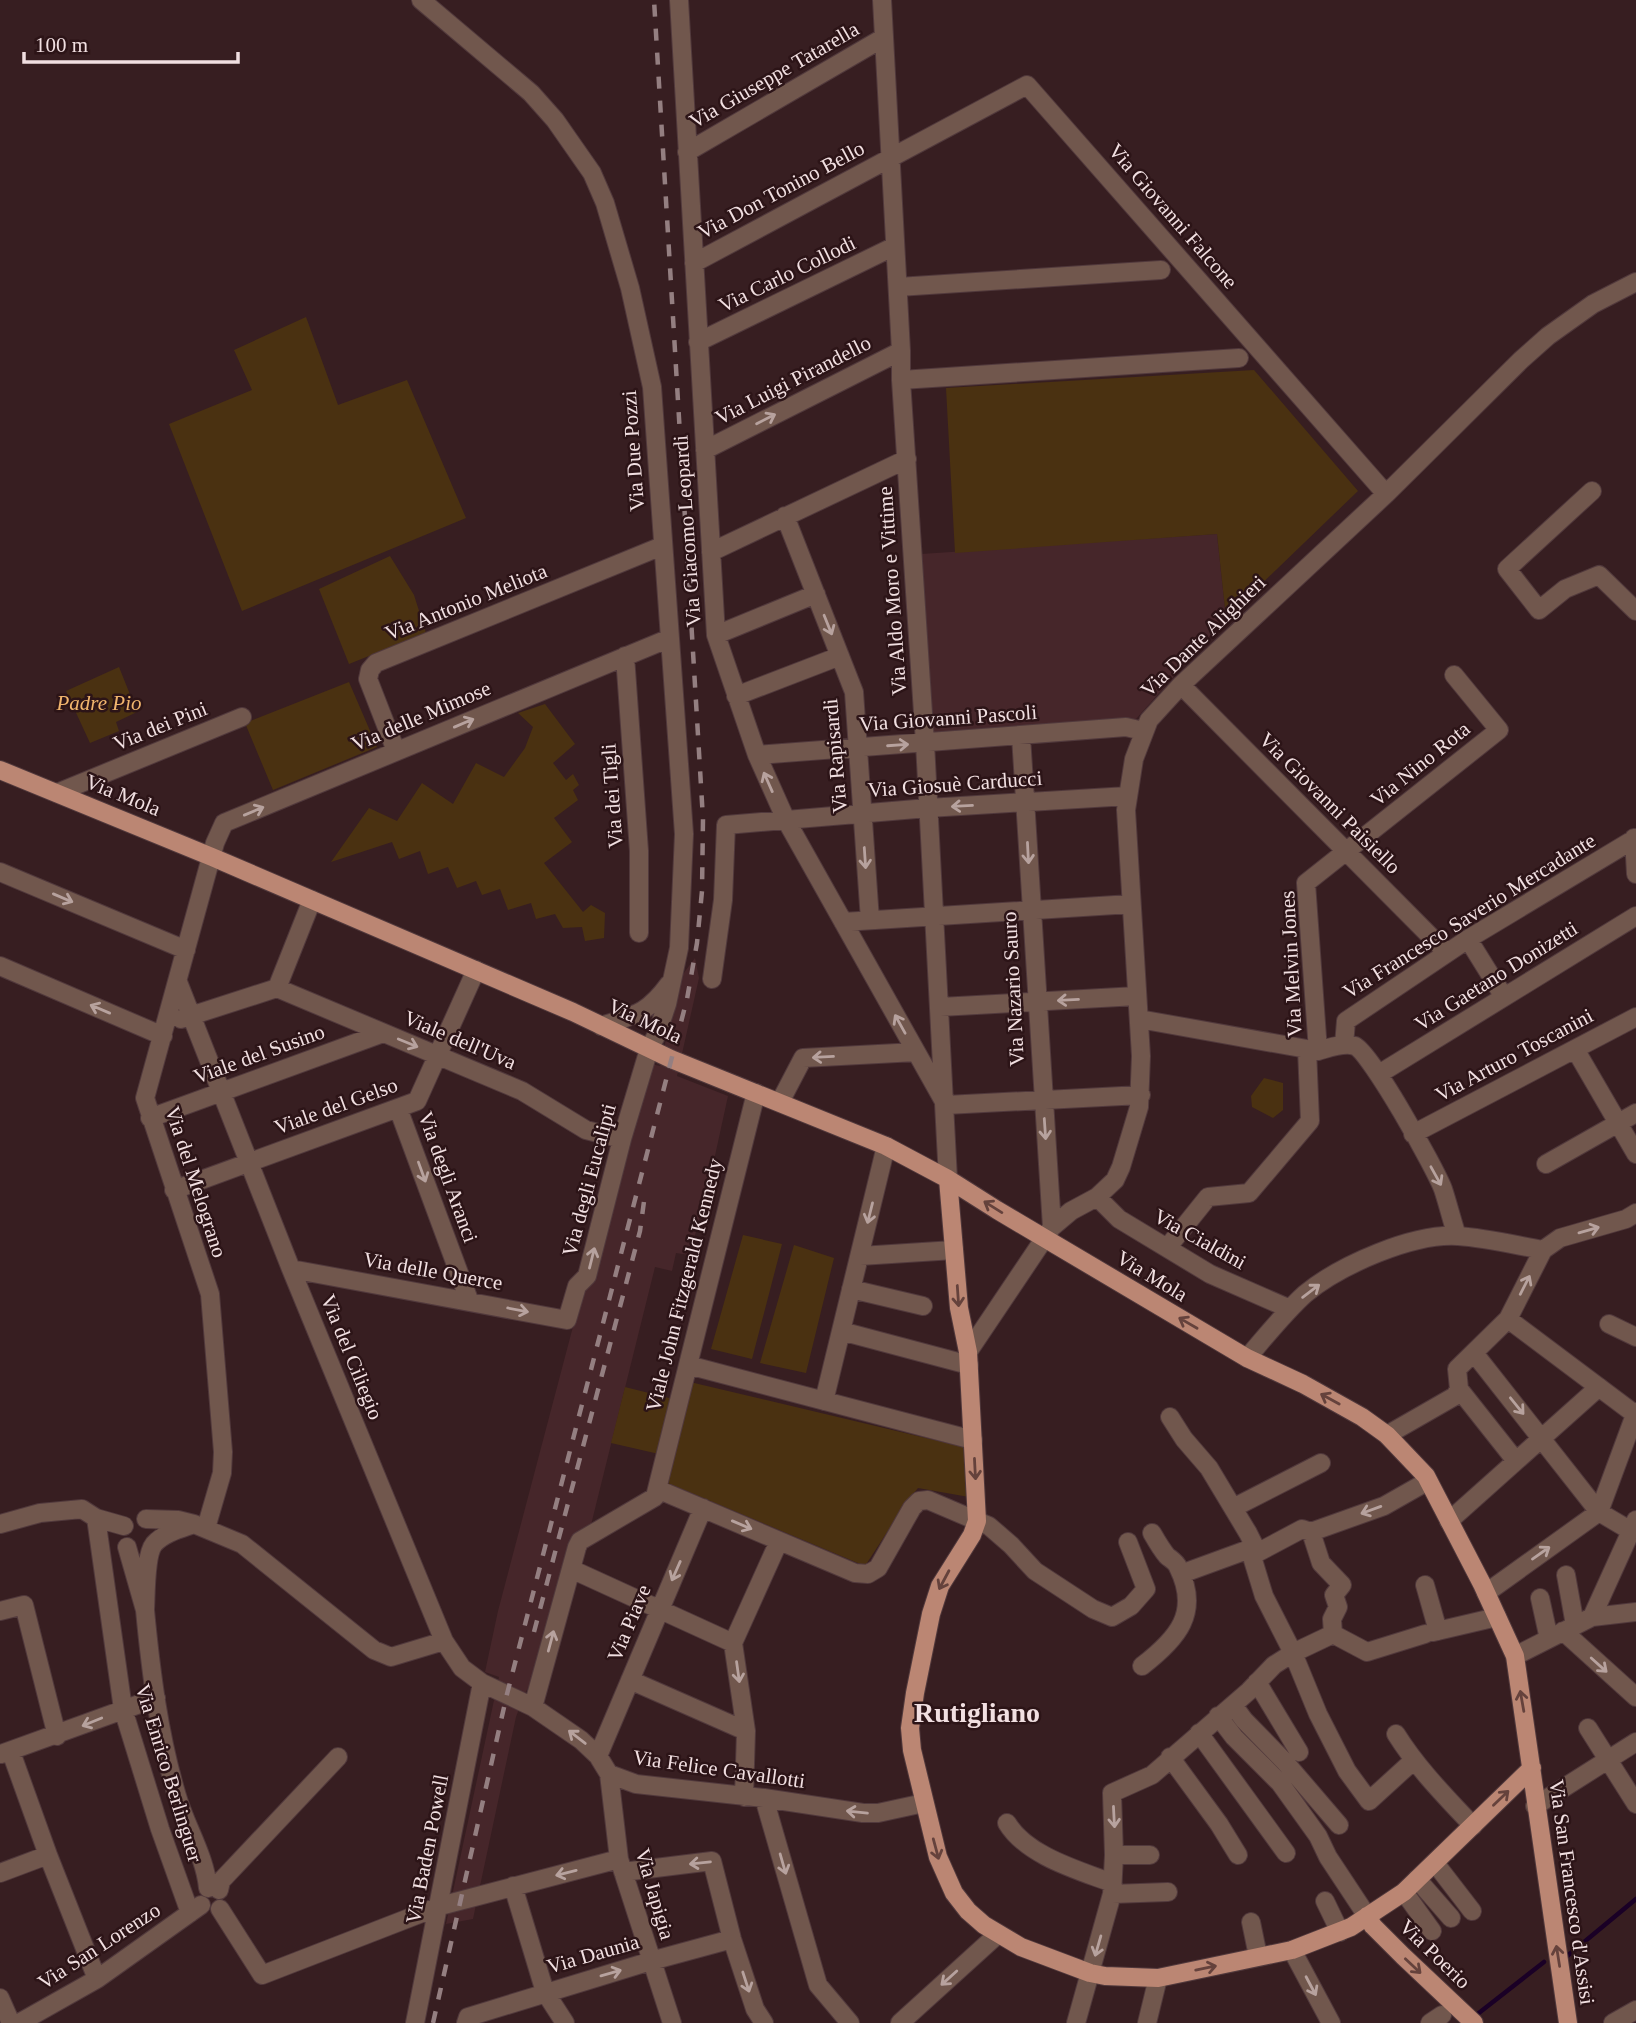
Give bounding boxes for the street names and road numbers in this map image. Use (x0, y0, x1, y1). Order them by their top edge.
street label: Via Giuseppe Tatarella (685, 16, 864, 133)
street label: Via Don Tonino Bello (694, 136, 868, 244)
street label: Via Giovanni Falcone (1104, 139, 1242, 293)
street label: Via Carlo Collodi (715, 230, 859, 317)
street label: Via Luigi Pirandello (711, 330, 875, 430)
street label: Via Due Pozzi (617, 390, 649, 512)
street label: Via Giacomo Leopardi (668, 434, 706, 628)
street label: Via Aldo Moro e Vittime (873, 486, 911, 696)
street label: Via Antonio Meliota (382, 558, 551, 645)
street label: Via Dante Alighieri (1136, 570, 1271, 702)
street label: Via delle Mimose (348, 676, 494, 756)
street label: Via dei Pini (110, 696, 211, 756)
street label: Via Rapisardi (818, 698, 852, 814)
street label: Via Giovanni Pascoli (858, 700, 1038, 736)
street label: Via Nino Rota (1365, 716, 1475, 811)
street label: Via Giovanni Paisiello (1254, 727, 1406, 879)
street label: Via dei Tigli (596, 743, 628, 849)
street label: Via Giosuè Carducci (867, 766, 1043, 802)
street label: Via Mola (82, 769, 165, 821)
street label: Via Francesco Saverio Mercadante (1338, 828, 1600, 1004)
street label: Via Melvin Jones (1275, 890, 1307, 1038)
street label: Via Nazario Sauro (997, 911, 1029, 1067)
street label: Via Gaetano Donizetti (1410, 916, 1582, 1036)
street label: Via Mola (604, 994, 686, 1049)
street label: Via Arturo Toscanini (1431, 1003, 1597, 1107)
street label: Viale dell'Uva (400, 1006, 520, 1075)
street label: Viale del Susino (190, 1019, 328, 1089)
street label: Viale del Gelso (271, 1073, 401, 1139)
street label: Via degli Eucalipti (557, 1101, 621, 1259)
street label: Via del Melograno (160, 1103, 232, 1261)
street label: Via degli Aranci (413, 1108, 483, 1246)
street label: Viale John Fitzgerald Kennedy (641, 1155, 727, 1414)
street label: Via Cialdini (1150, 1204, 1251, 1274)
street label: Via Mola (1112, 1245, 1192, 1307)
street label: Via delle Querce (361, 1247, 505, 1295)
street label: Via del Ciliegio (316, 1291, 388, 1423)
street label: Via Piave (602, 1581, 656, 1665)
street label: Via Enrico Berlinguer (130, 1681, 208, 1865)
street label: Via Felice Cavallotti (631, 1745, 807, 1793)
street label: Via Baden Powell (401, 1772, 453, 1926)
street label: Via San Francesco d'Assisi (1544, 1778, 1600, 2006)
street label: Via Japigia (631, 1846, 680, 1943)
street label: Via San Lorenzo (33, 1898, 165, 1994)
street label: Via Poerio (1395, 1914, 1475, 1994)
street label: Via Daunia (544, 1929, 643, 1979)

